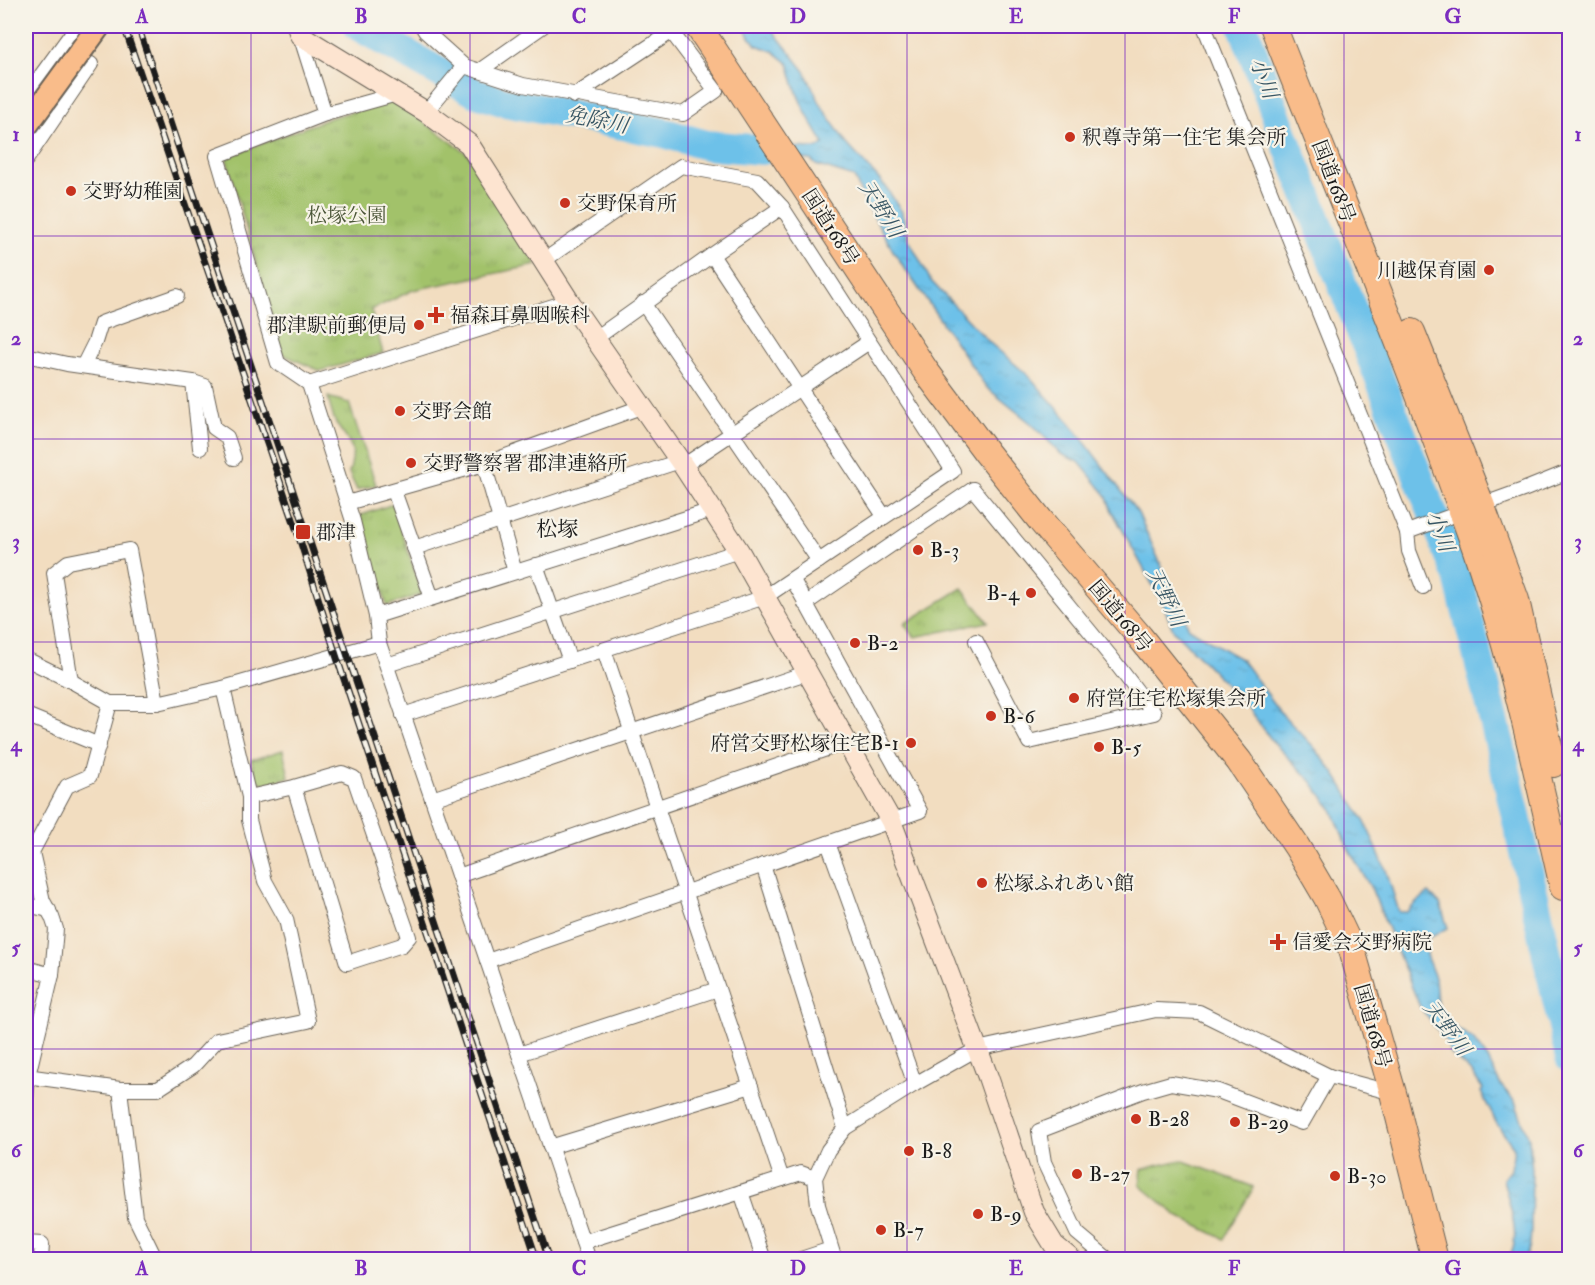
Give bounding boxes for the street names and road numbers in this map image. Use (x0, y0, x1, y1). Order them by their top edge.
street label: 国道168号 (1306, 136, 1361, 226)
street label: 国道168号 (797, 184, 865, 270)
street label: 国道168号 (1083, 575, 1158, 657)
street label: 国道168号 (1349, 981, 1396, 1071)

